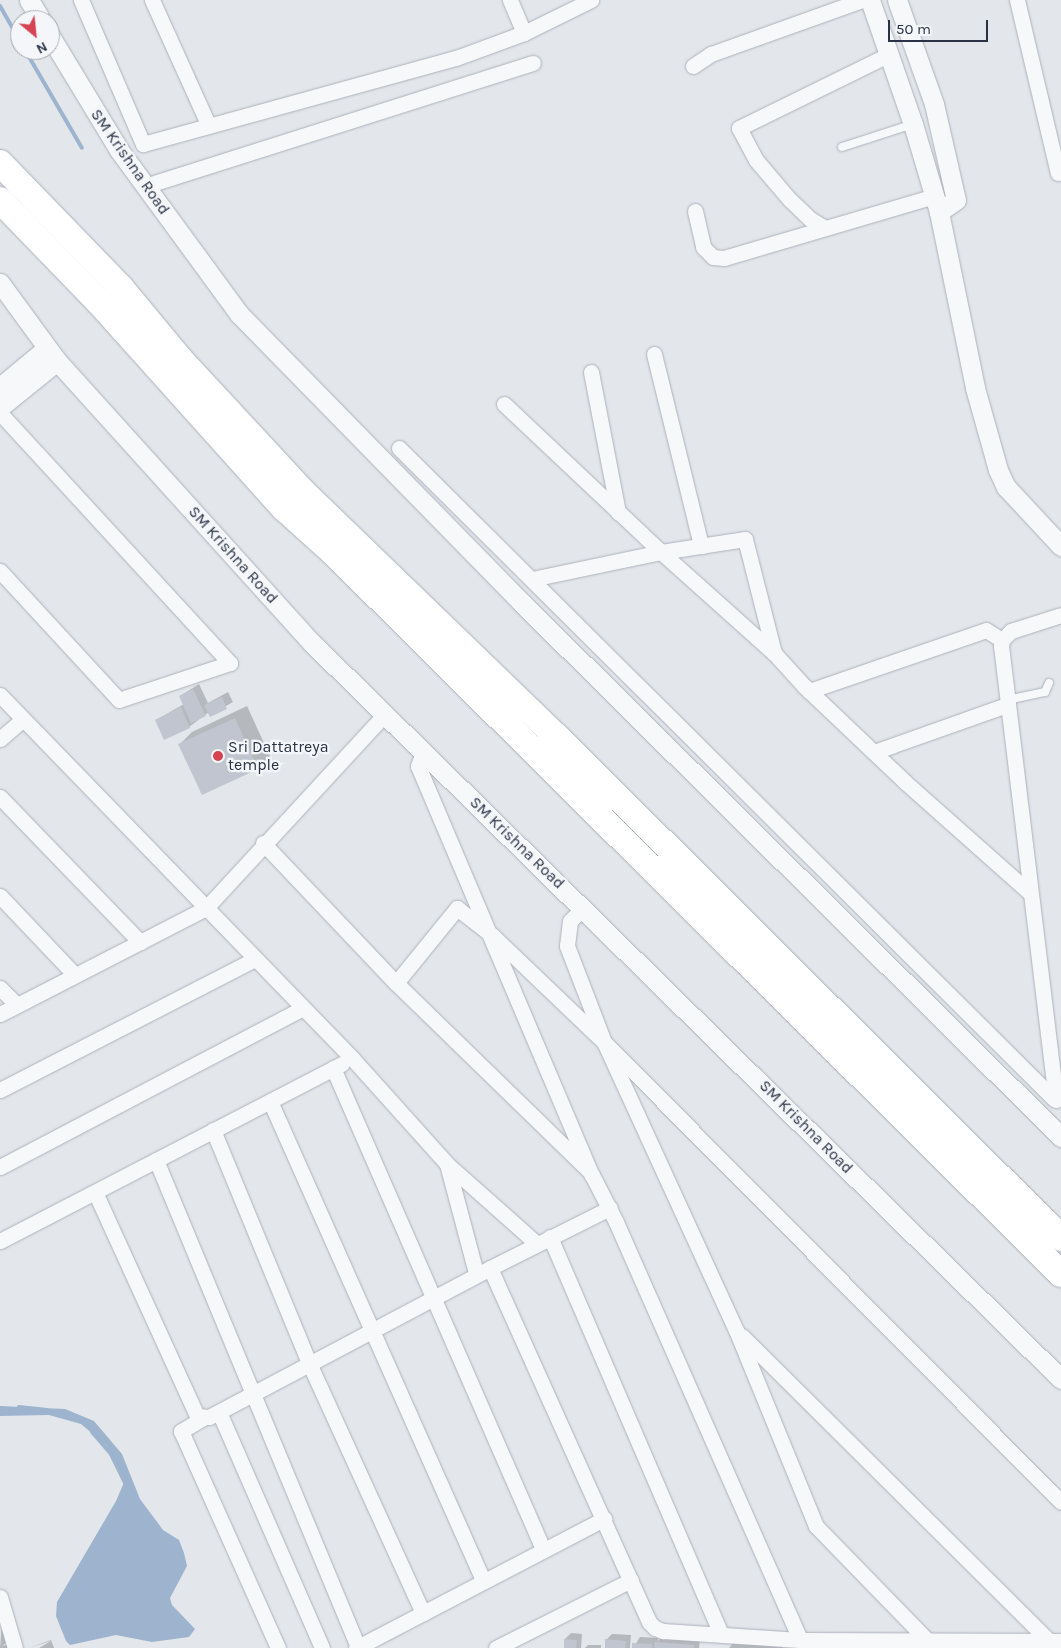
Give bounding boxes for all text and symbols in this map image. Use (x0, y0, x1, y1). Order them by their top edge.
north arrow (10, 10, 60, 60)
scale bar (891, 10, 991, 42)
text: 50 m (896, 20, 931, 38)
text: N (33, 38, 50, 58)
street label: SM Krishna Road (86, 106, 174, 218)
street label: SM Krishna Road (184, 502, 282, 608)
place label: Sri Dattatreya temple (228, 737, 329, 775)
marker: Sri Dattatreya temple (212, 750, 224, 762)
street label: SM Krishna Road (466, 793, 568, 893)
street label: SM Krishna Road (755, 1076, 857, 1178)

